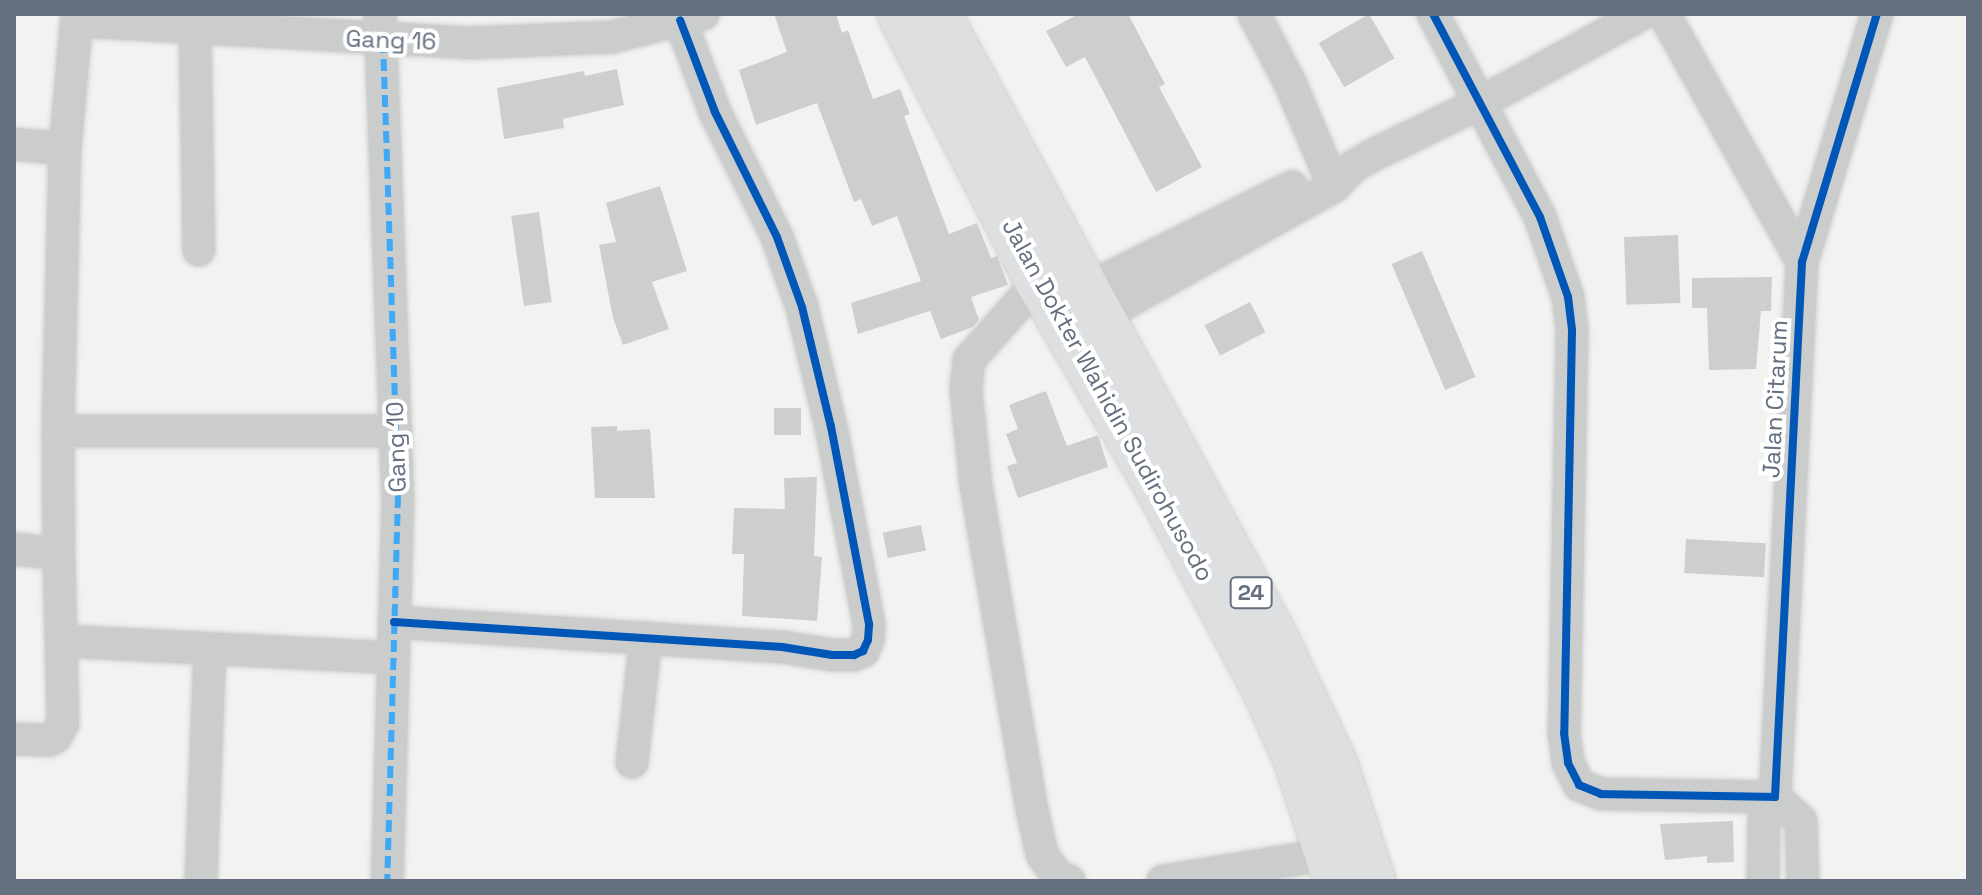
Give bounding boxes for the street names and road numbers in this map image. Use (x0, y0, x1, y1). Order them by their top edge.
street label: Gang 16 (345, 24, 437, 56)
street label: Jalan Dokter Wahidin Sudirohusodo (996, 214, 1220, 586)
street label: Jalan Citarum (1756, 319, 1794, 479)
street label: Gang 10 (380, 401, 412, 493)
road number: 24 (1229, 575, 1273, 611)

